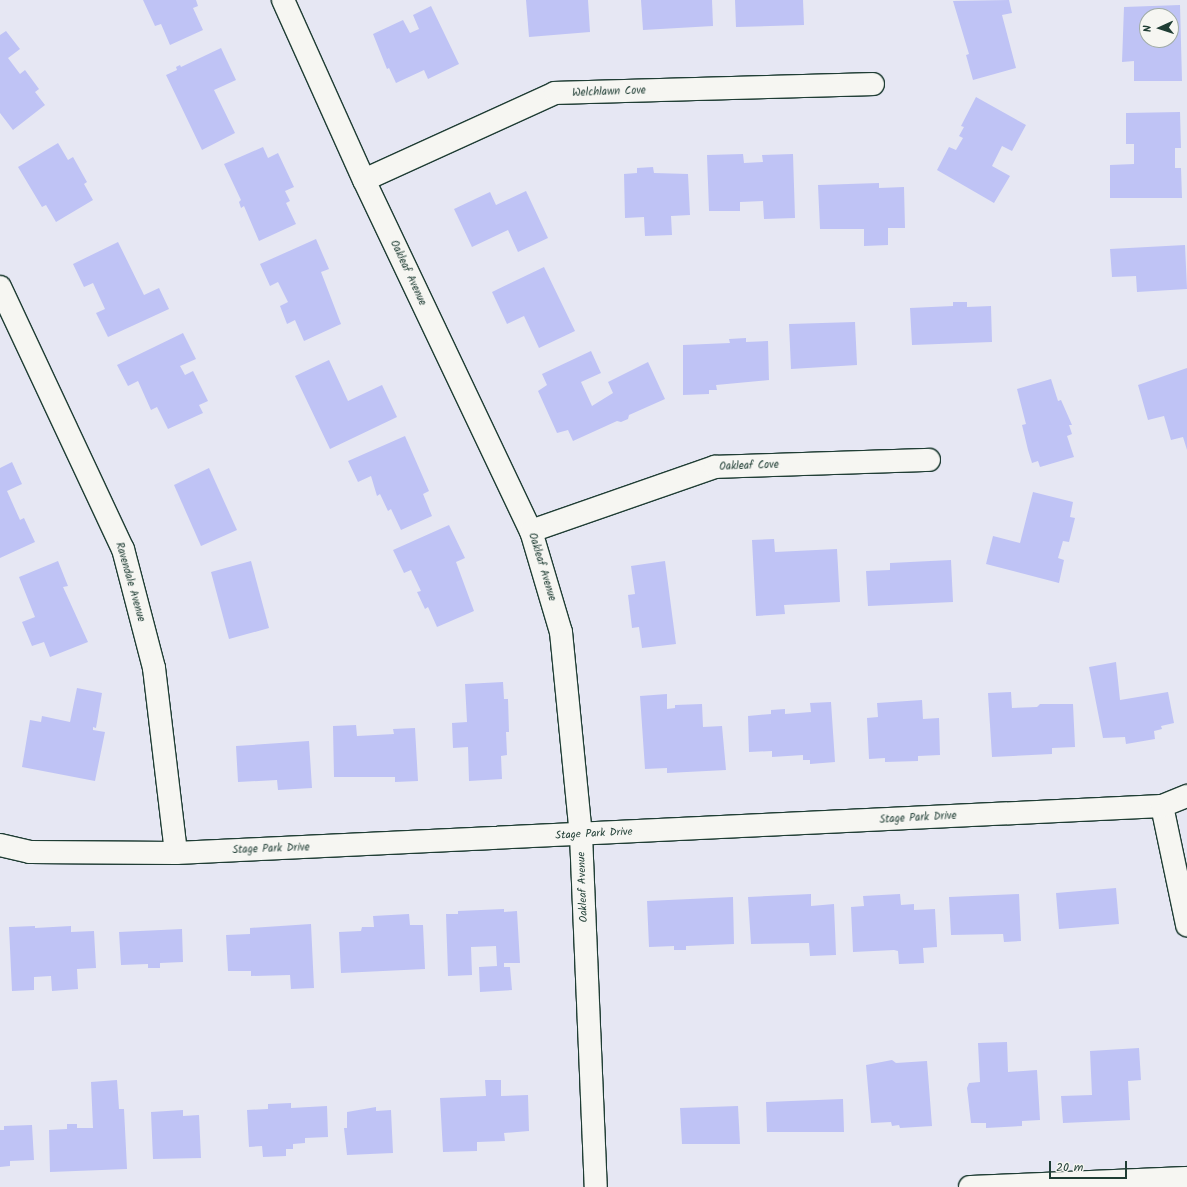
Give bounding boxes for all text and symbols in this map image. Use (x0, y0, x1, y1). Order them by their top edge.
north arrow (1139, 8, 1179, 48)
text: N (1139, 25, 1157, 33)
street label: Welchlawn Cove (572, 84, 646, 100)
street label: Oakleaf Avenue (387, 238, 429, 308)
street label: Oakleaf Cove (719, 458, 779, 474)
street label: Oakleaf Avenue (525, 531, 559, 603)
street label: Ravendale Avenue (112, 541, 148, 623)
street label: Stage Park Drive (879, 809, 957, 827)
street label: Stage Park Drive (555, 825, 633, 843)
street label: Stage Park Drive (232, 841, 310, 857)
street label: Oakleaf Avenue (575, 851, 591, 923)
scale bar (1051, 1153, 1129, 1179)
text: 20 m (1056, 1158, 1083, 1177)

